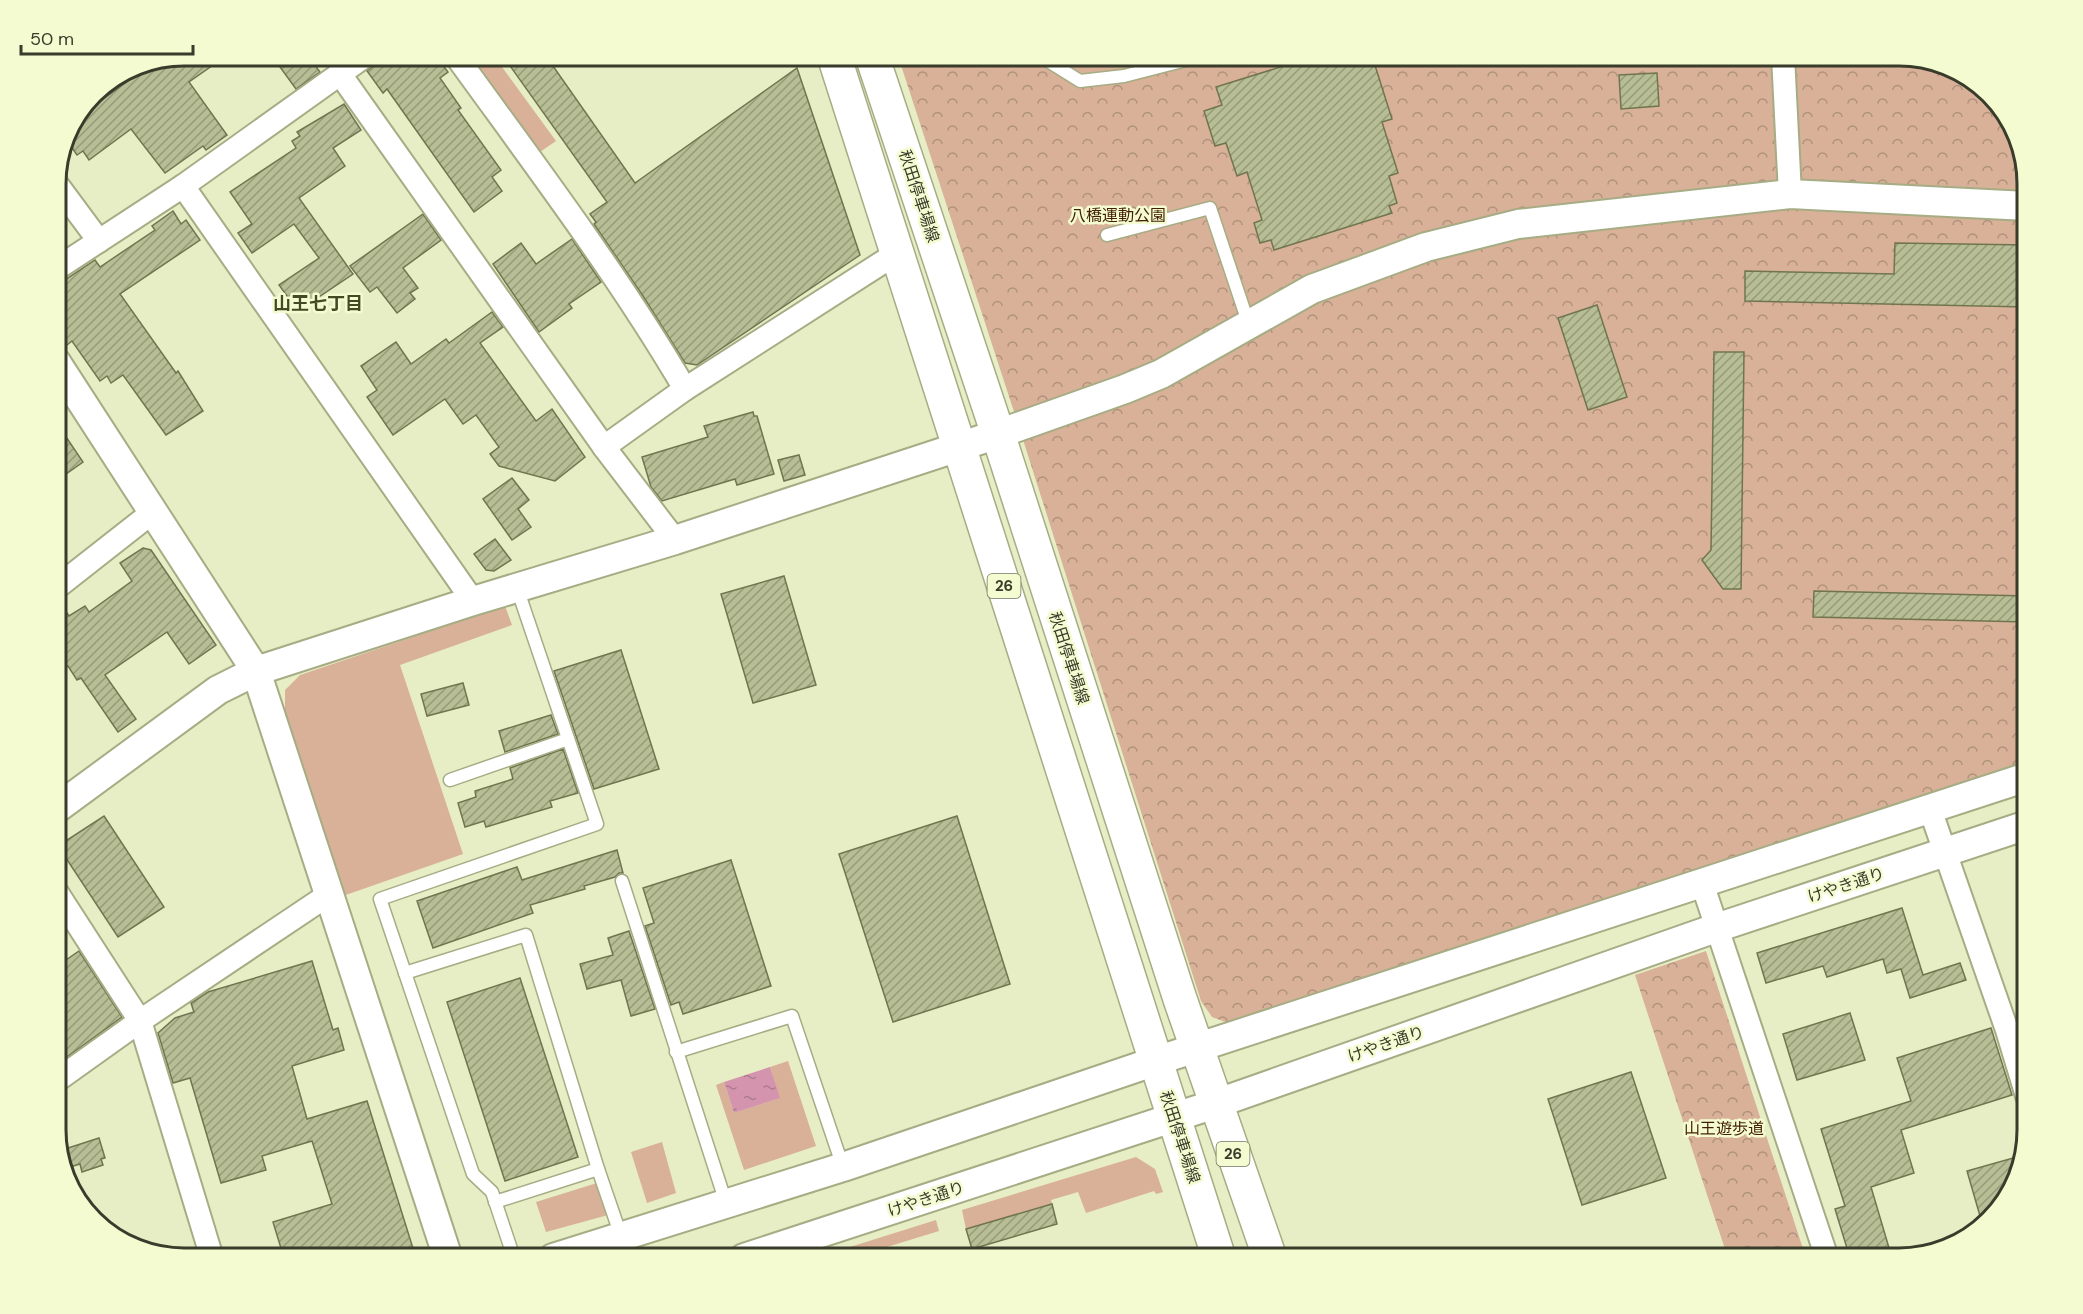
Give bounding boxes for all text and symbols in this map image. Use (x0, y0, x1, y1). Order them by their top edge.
scale bar (21, 18, 194, 56)
text: 50 m (30, 27, 74, 51)
street label: 秋田停車場線 (894, 147, 944, 245)
park label: 八橋運動公園 (1070, 205, 1166, 226)
district label: 山王七丁目 (273, 292, 363, 316)
road number: 26 (988, 574, 1020, 598)
street label: 秋田停車場線 (1044, 609, 1094, 707)
street label: けやき通り (1805, 863, 1887, 907)
street label: けやき通り (1345, 1021, 1427, 1067)
street label: 秋田停車場線 (1155, 1088, 1205, 1186)
park label: 山王遊歩道 (1684, 1118, 1764, 1139)
road number: 26 (1216, 1142, 1250, 1166)
street label: けやき通り (885, 1177, 967, 1221)

